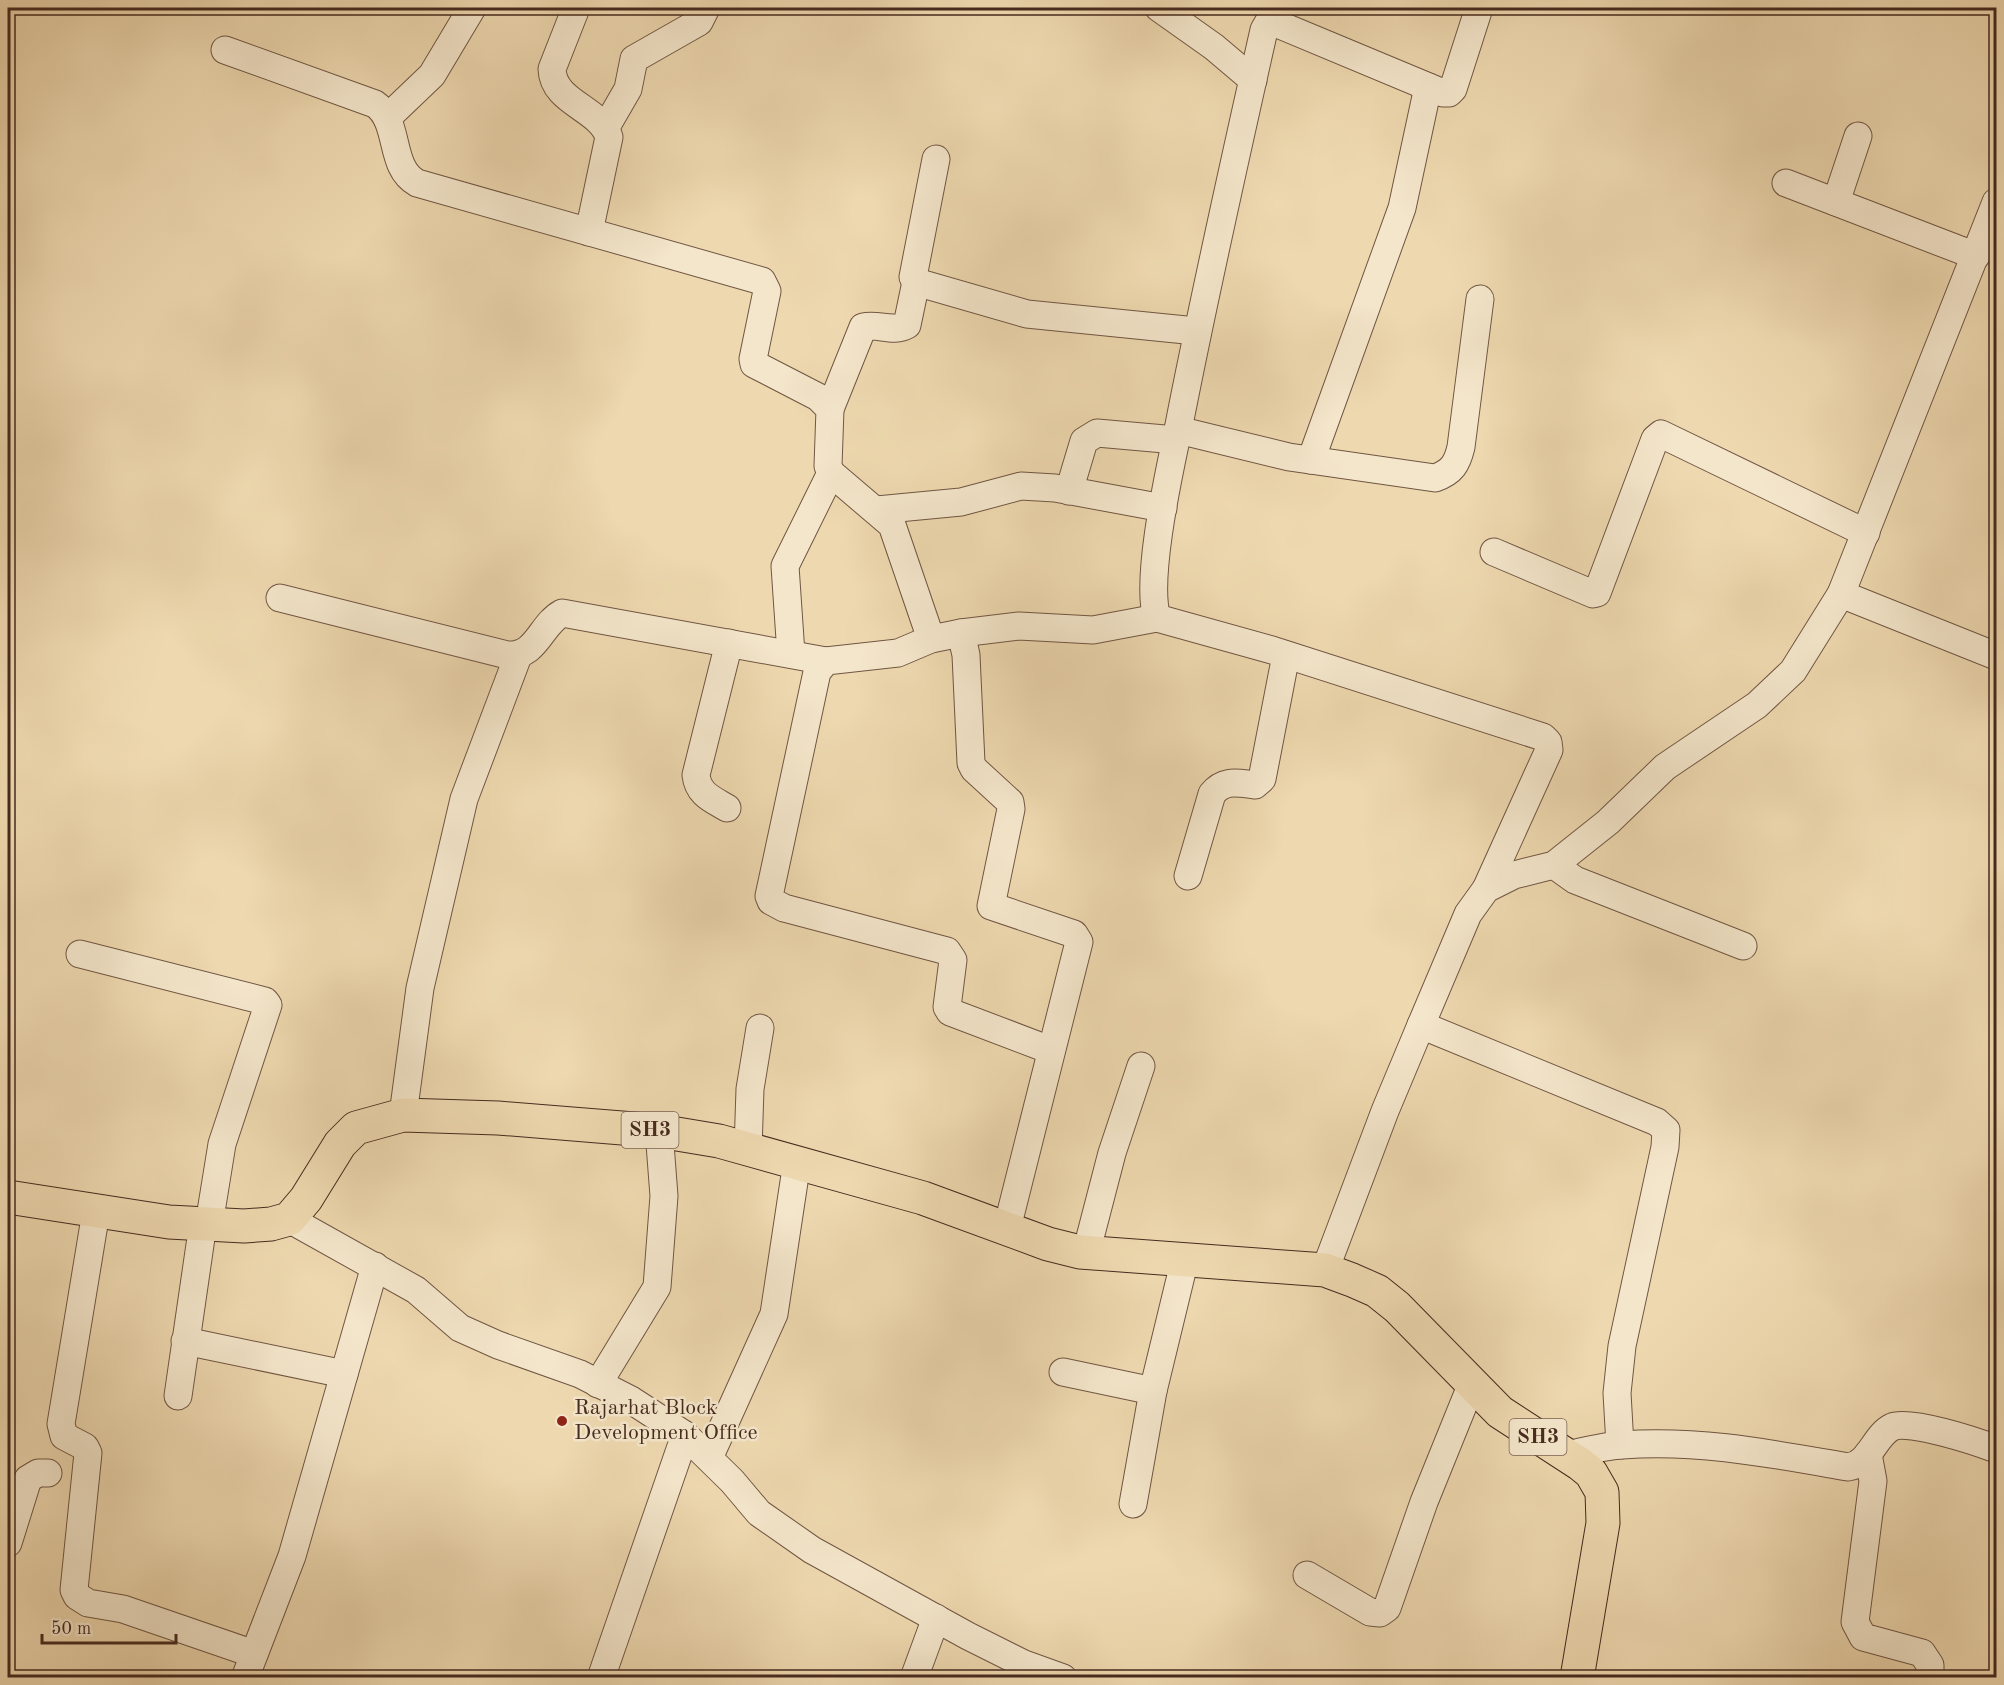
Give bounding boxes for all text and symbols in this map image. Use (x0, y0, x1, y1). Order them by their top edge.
road number: SH3 (622, 1112, 678, 1148)
place label: Rajarhat Block Development Office (574, 1397, 758, 1444)
marker: Rajarhat Block Development Office (555, 1414, 569, 1428)
road number: SH3 (1510, 1419, 1566, 1455)
scale bar (42, 1607, 176, 1645)
text: 50 m (51, 1620, 91, 1638)

